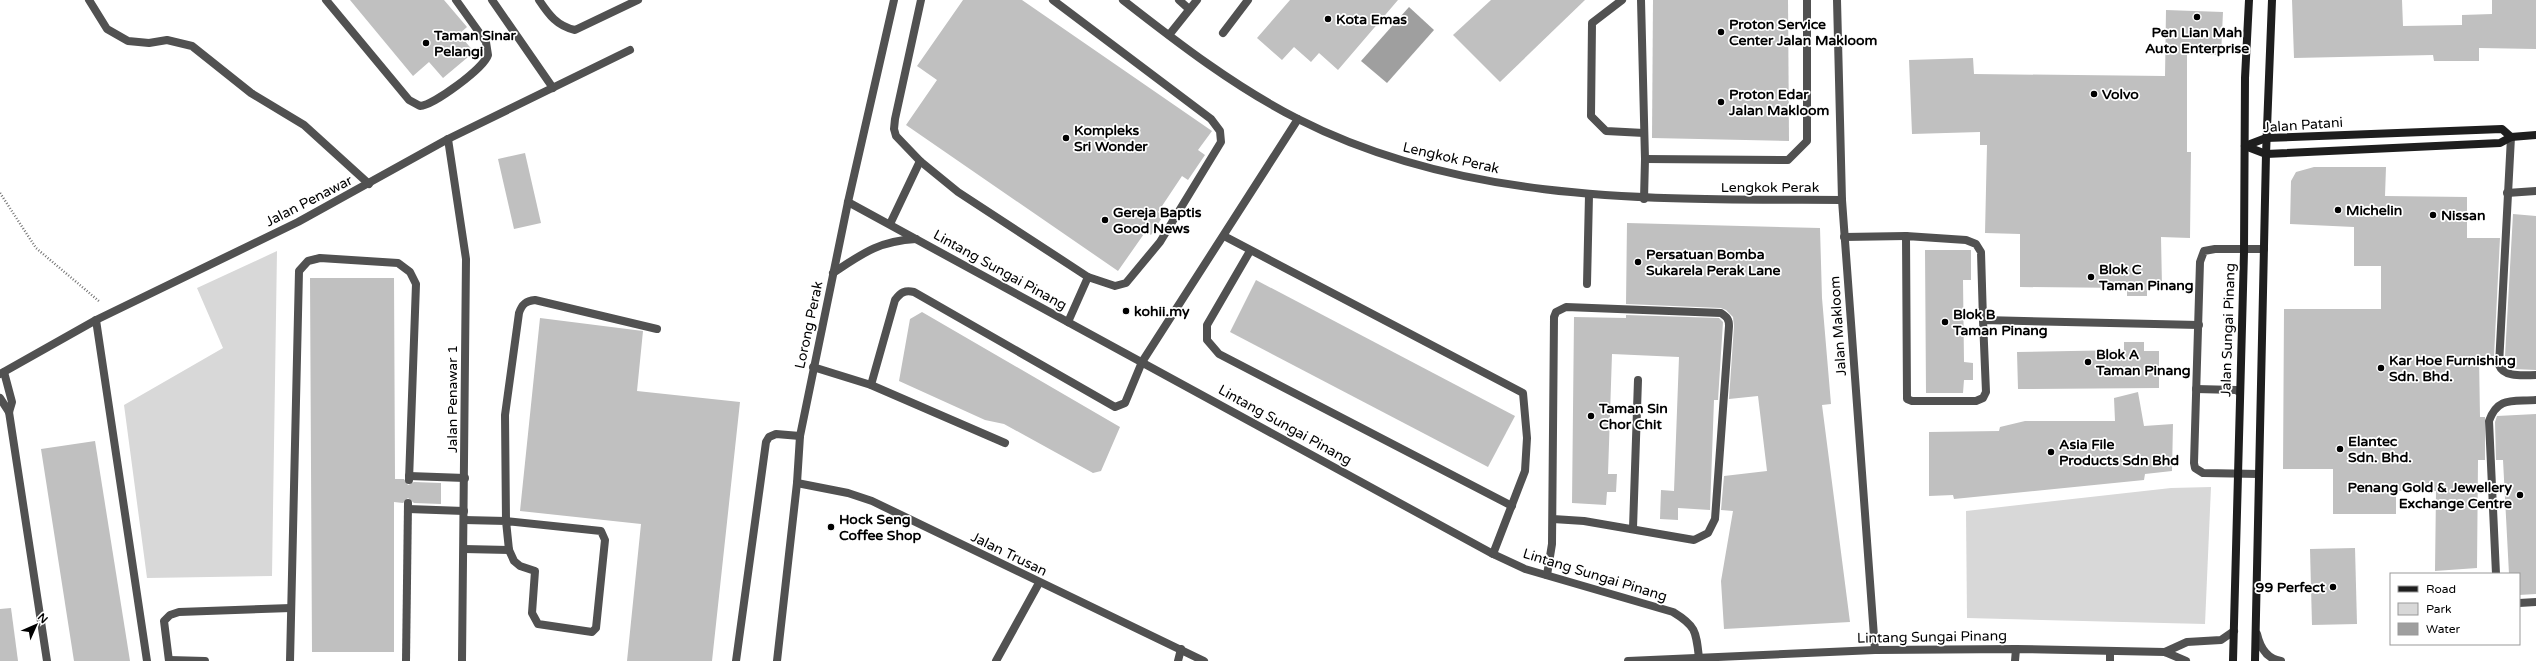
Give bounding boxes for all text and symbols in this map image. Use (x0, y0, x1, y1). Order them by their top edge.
place label: Kota Emas (1336, 11, 1407, 28)
marker: Pen Lian Mah Auto Enterprise (2192, 12, 2202, 22)
marker: Kota Emas (1323, 14, 1333, 24)
place label: Proton Service Center Jalan Makloom (1729, 16, 1877, 49)
place label: Pen Lian Mah Auto Enterprise (2145, 24, 2249, 57)
place label: Taman Sinar Pelangi (433, 27, 517, 60)
marker: Proton Service Center Jalan Makloom (1716, 27, 1726, 37)
marker: Taman Sinar Pelangi (421, 38, 431, 48)
place label: Proton Edar Jalan Makloom (1728, 86, 1829, 119)
place label: Volvo (2102, 86, 2139, 103)
marker: Volvo (2089, 89, 2099, 99)
marker: Proton Edar Jalan Makloom (1716, 97, 1726, 107)
street label: Jalan Patani (2263, 114, 2343, 136)
place label: Kompleks Sri Wonder (1074, 122, 1148, 155)
marker: Kompleks Sri Wonder (1061, 133, 1071, 143)
street label: Lengkok Perak (1401, 139, 1501, 177)
street label: Jalan Penawar (263, 171, 356, 230)
street label: Lengkok Perak (1721, 179, 1820, 196)
place label: Michelin (2346, 202, 2402, 219)
place label: Gereja Baptis Good News (1113, 204, 1202, 237)
marker: Michelin (2333, 205, 2343, 215)
place label: Nissan (2441, 207, 2485, 224)
marker: Nissan (2428, 210, 2438, 220)
marker: Gereja Baptis Good News (1100, 215, 1110, 225)
street label: Lintang Sungai Pinang (930, 226, 1070, 314)
place label: Persatuan Bomba Sukarela Perak Lane (1646, 246, 1781, 279)
marker: Persatuan Bomba Sukarela Perak Lane (1633, 257, 1643, 267)
place label: Blok C Taman Pinang (2098, 261, 2194, 294)
street label: Jalan Sungai Pinang (2217, 263, 2239, 397)
marker: Blok C Taman Pinang (2086, 272, 2096, 282)
street label: Jalan Makloom (1826, 275, 1850, 377)
street label: Lorong Perak (791, 279, 827, 370)
place label: kohii.my (1134, 303, 1190, 320)
marker: kohii.my (1121, 306, 1131, 316)
place label: Blok B Taman Pinang (1952, 306, 2048, 339)
marker: Blok B Taman Pinang (1940, 317, 1950, 327)
street label: Jalan Penawar 1 (444, 345, 461, 453)
place label: Blok A Taman Pinang (2095, 346, 2191, 379)
place label: Kar Hoe Furnishing Sdn. Bhd. (2389, 352, 2516, 385)
marker: Blok A Taman Pinang (2083, 357, 2093, 367)
marker: Kar Hoe Furnishing Sdn. Bhd. (2376, 363, 2386, 373)
street label: Lintang Sungai Pinang (1215, 381, 1355, 469)
place label: Taman Sin Chor Chit (1598, 400, 1668, 433)
marker: Taman Sin Chor Chit (1586, 411, 1596, 421)
place label: Elantec Sdn. Bhd. (2348, 433, 2412, 466)
place label: Asia File Products Sdn Bhd (2059, 436, 2179, 469)
marker: Elantec Sdn. Bhd. (2335, 444, 2345, 454)
marker: Asia File Products Sdn Bhd (2046, 447, 2056, 457)
place label: Penang Gold & Jewellery Exchange Centre (2347, 479, 2512, 512)
marker: Penang Gold & Jewellery Exchange Centre (2515, 490, 2525, 500)
place label: Hock Seng Coffee Shop (839, 511, 921, 544)
marker: Hock Seng Coffee Shop (826, 522, 836, 532)
street label: Jalan Trusan (968, 528, 1050, 580)
street label: Lintang Sungai Pinang (1521, 545, 1669, 605)
legend (2390, 573, 2520, 645)
place label: 99 Perfect (2256, 579, 2326, 596)
marker: 99 Perfect (2328, 582, 2338, 592)
text: Road (2426, 582, 2456, 596)
text: Park (2426, 602, 2452, 616)
north arrow (16, 605, 56, 645)
text: N (35, 611, 50, 626)
text: Water (2426, 622, 2461, 636)
street label: Lintang Sungai Pinang (1857, 627, 2007, 647)

